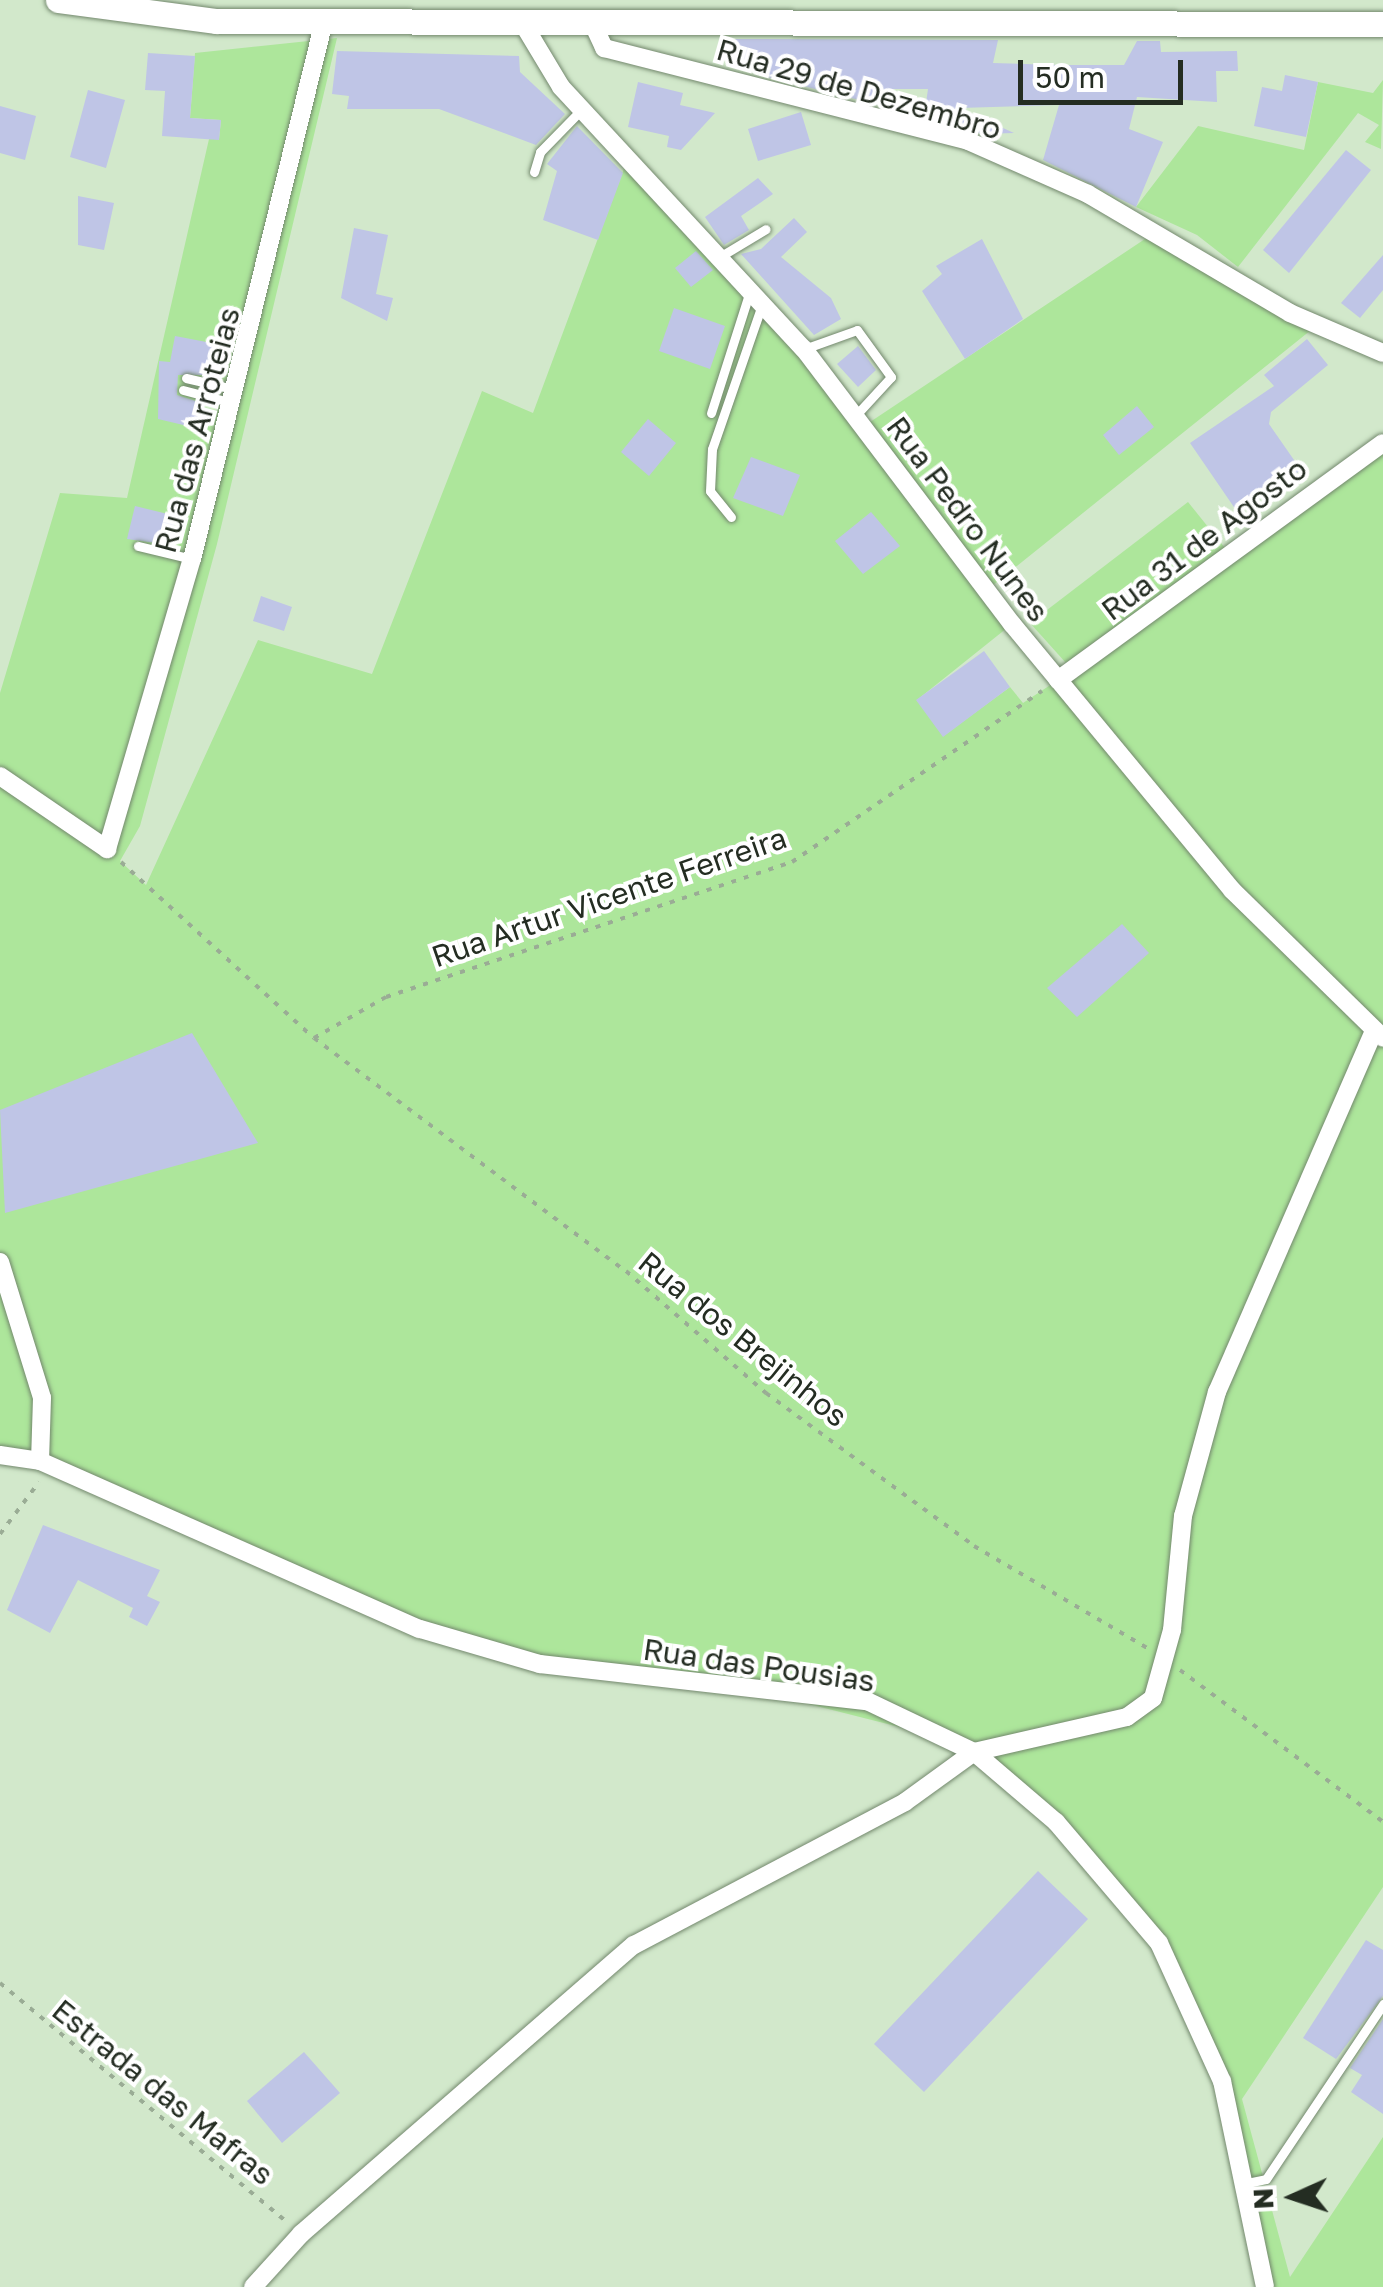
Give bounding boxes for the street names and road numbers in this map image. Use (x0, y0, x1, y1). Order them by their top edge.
street label: Rua 29 de Dezembro (713, 31, 1005, 147)
street label: Rua das Arroteias (147, 303, 247, 557)
street label: Rua Pedro Nunes (879, 409, 1057, 629)
street label: Rua 31 de Agosto (1094, 450, 1314, 628)
street label: Rua Artur Vicente Ferreira (427, 819, 791, 975)
street label: Rua dos Brejinhos (631, 1244, 855, 1434)
street label: Rua das Pousias (641, 1631, 877, 1699)
street label: Estrada das Mafras (45, 1992, 281, 2192)

